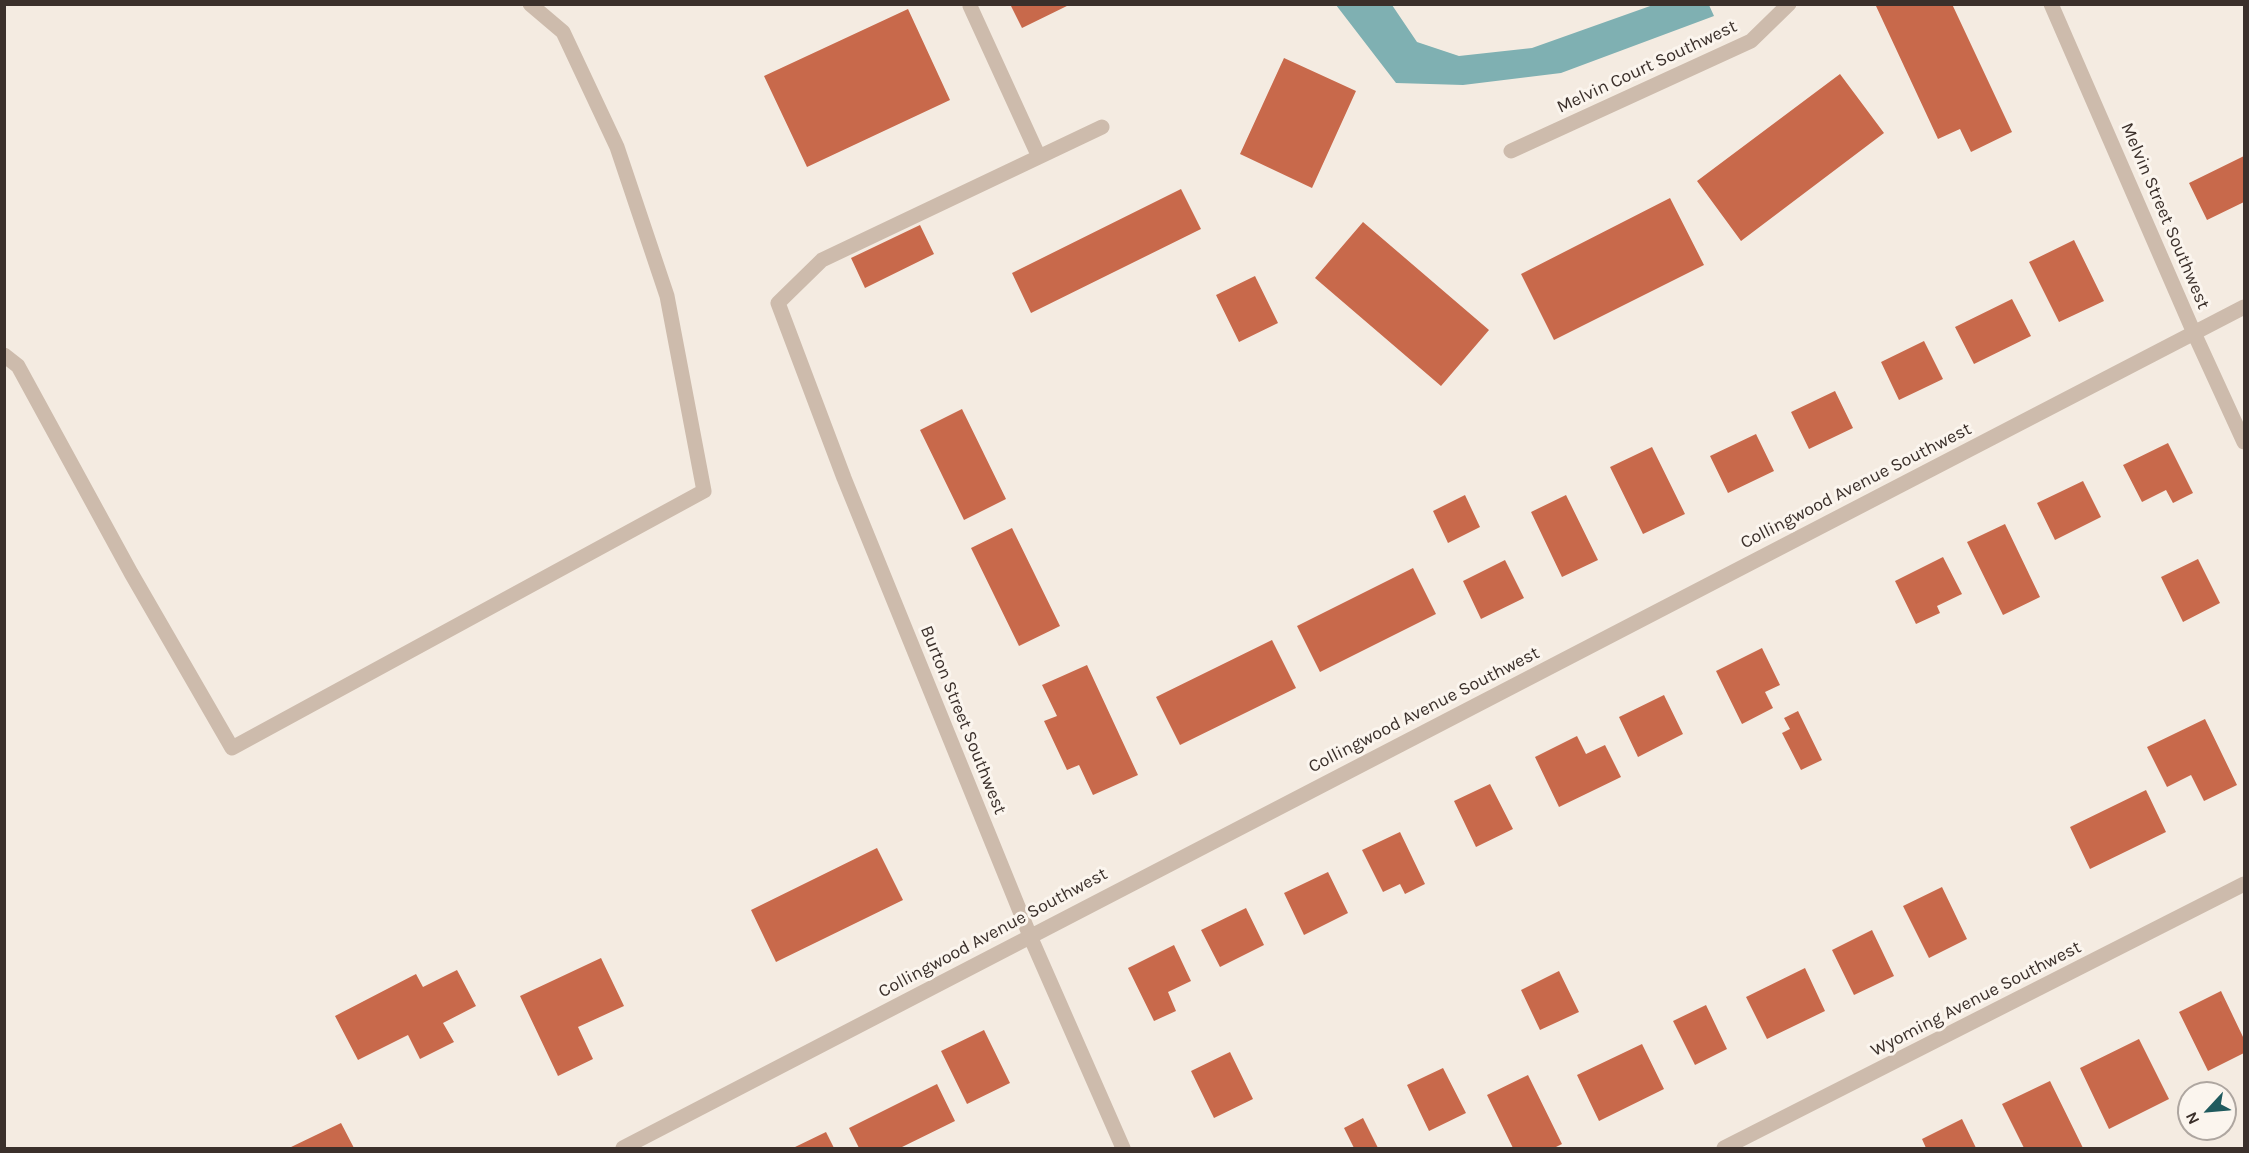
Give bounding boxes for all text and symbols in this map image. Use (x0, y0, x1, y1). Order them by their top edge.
street label: Melvin Court Southwest (1554, 16, 1740, 118)
street label: Melvin Street Southwest (2116, 119, 2214, 313)
street label: Collingwood Avenue Southwest (1737, 418, 1975, 554)
street label: Burton Street Southwest (915, 622, 1011, 818)
street label: Collingwood Avenue Southwest (1305, 642, 1543, 778)
street label: Collingwood Avenue Southwest (875, 863, 1111, 1003)
street label: Wyoming Avenue Southwest (1867, 936, 2085, 1062)
north arrow (2177, 1081, 2237, 1141)
text: N (2181, 1109, 2203, 1128)

